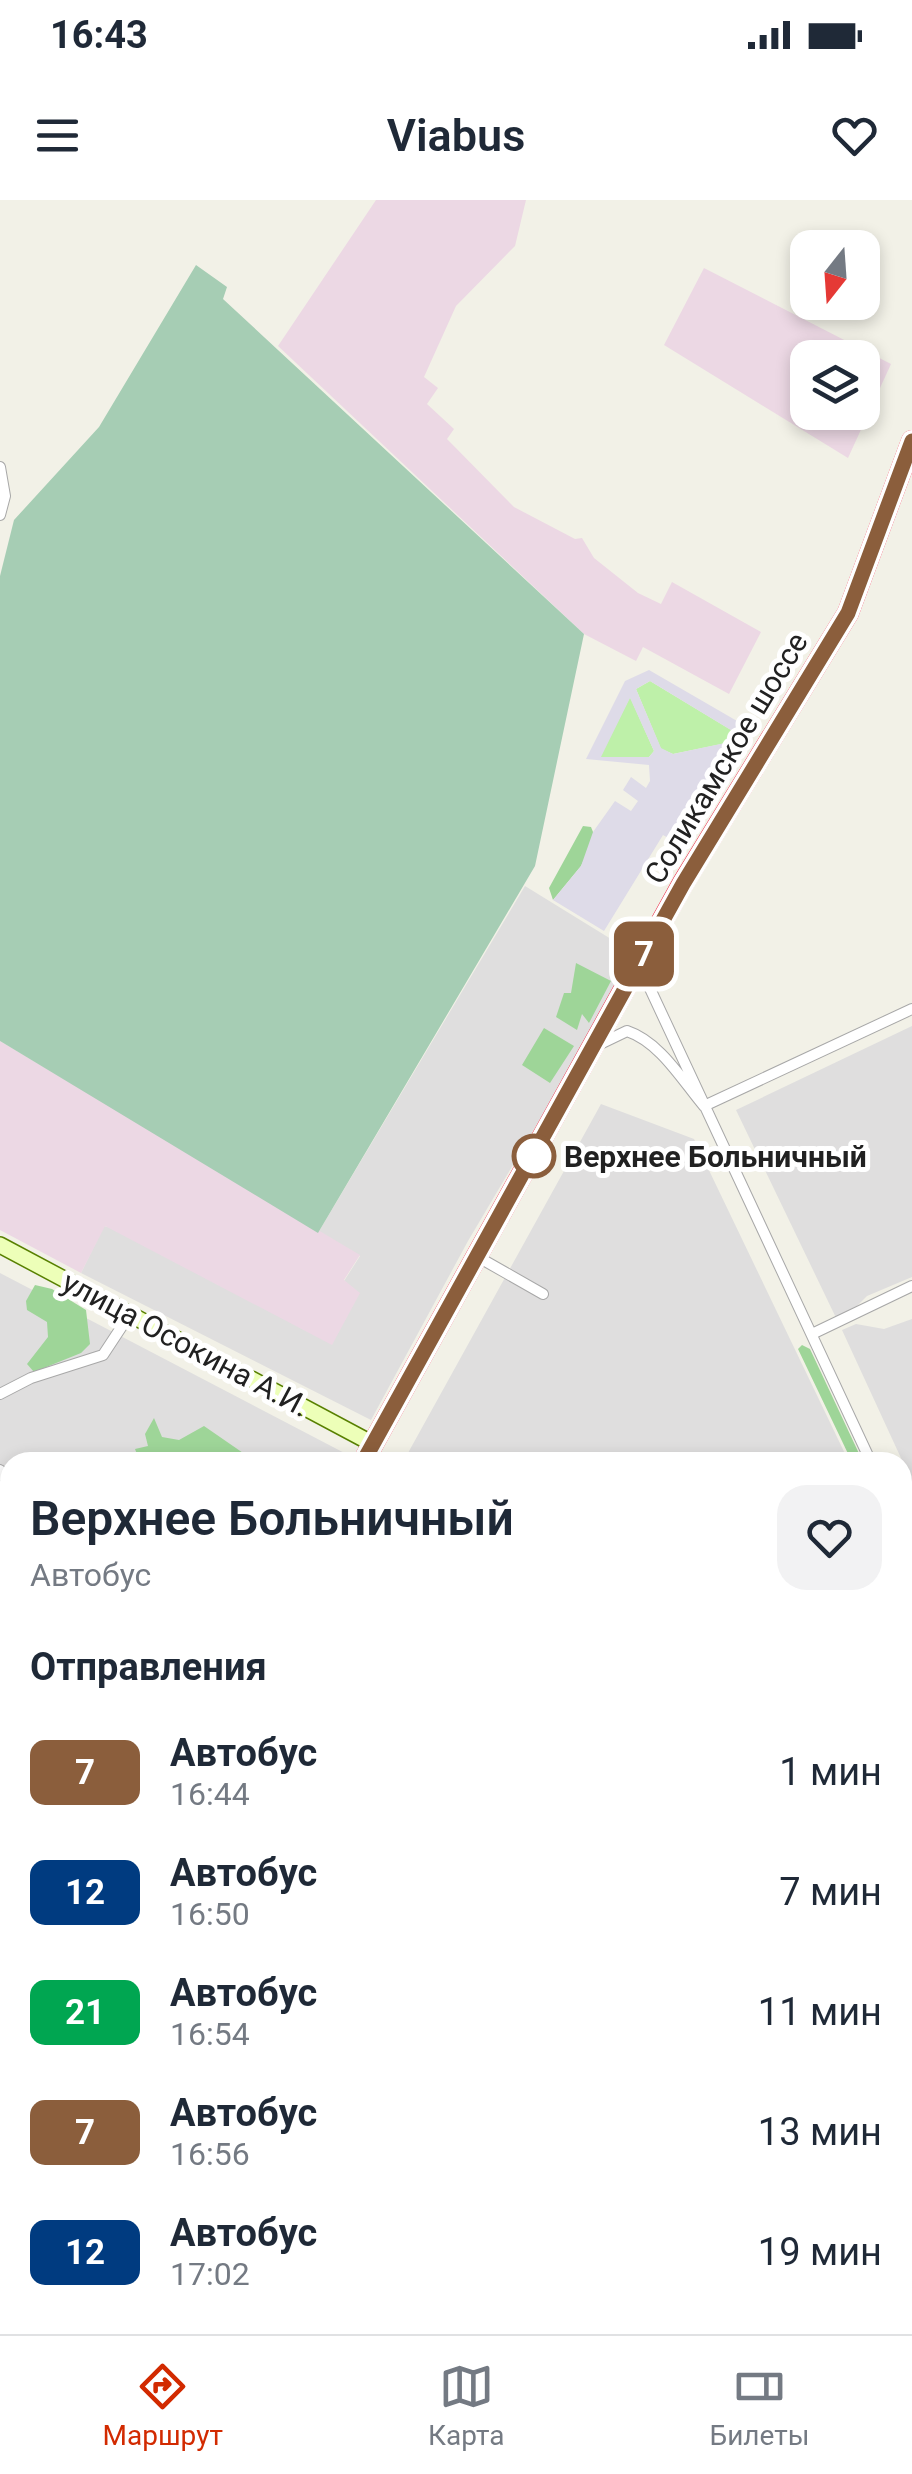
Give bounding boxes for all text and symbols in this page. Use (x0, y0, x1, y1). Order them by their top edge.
text: 16:43 (50, 13, 148, 57)
icon: menu (30, 108, 85, 163)
icon: heart (827, 108, 882, 163)
text: Viabus (387, 109, 525, 162)
north arrow (790, 230, 880, 320)
map controls (790, 230, 880, 430)
button: layers (790, 340, 880, 430)
street label: Соликамское шоссе (637, 626, 815, 890)
line badge: 7 (612, 922, 676, 986)
text: 7 (634, 934, 654, 975)
marker: Верхнее Больничный (513, 1135, 555, 1177)
place label: Верхнее Больничный (564, 1139, 867, 1174)
street label: улица Осокина А.И. (57, 1264, 315, 1424)
button: heart (777, 1485, 882, 1590)
text: Верхнее Больничный (30, 1490, 514, 1547)
text: Автобус (30, 1556, 151, 1594)
text: Отправления (30, 1645, 267, 1689)
text: Автобус (170, 1731, 317, 1775)
text: 1 мин (779, 1750, 882, 1794)
text: 7 (75, 1752, 95, 1793)
text: 16:44 (170, 1775, 250, 1813)
text: Автобус (170, 1851, 317, 1895)
text: 7 мин (779, 1870, 882, 1914)
text: 12 (65, 1872, 105, 1913)
text: 16:50 (170, 1895, 250, 1933)
text: Автобус (170, 1971, 317, 2015)
text: 11 мин (758, 1990, 882, 2034)
text: 21 (65, 1992, 105, 2033)
text: 16:54 (170, 2015, 250, 2053)
text: Автобус (170, 2091, 317, 2135)
text: 13 мин (758, 2110, 882, 2154)
text: 7 (75, 2112, 95, 2153)
text: 16:56 (170, 2135, 250, 2173)
text: Автобус (170, 2211, 317, 2255)
text: 19 мин (758, 2230, 882, 2274)
text: 12 (65, 2232, 105, 2273)
text: 17:02 (170, 2255, 250, 2293)
tab: Маршрут (103, 2359, 223, 2452)
tab: Карта (428, 2359, 504, 2452)
tab: Билеты (710, 2359, 809, 2452)

